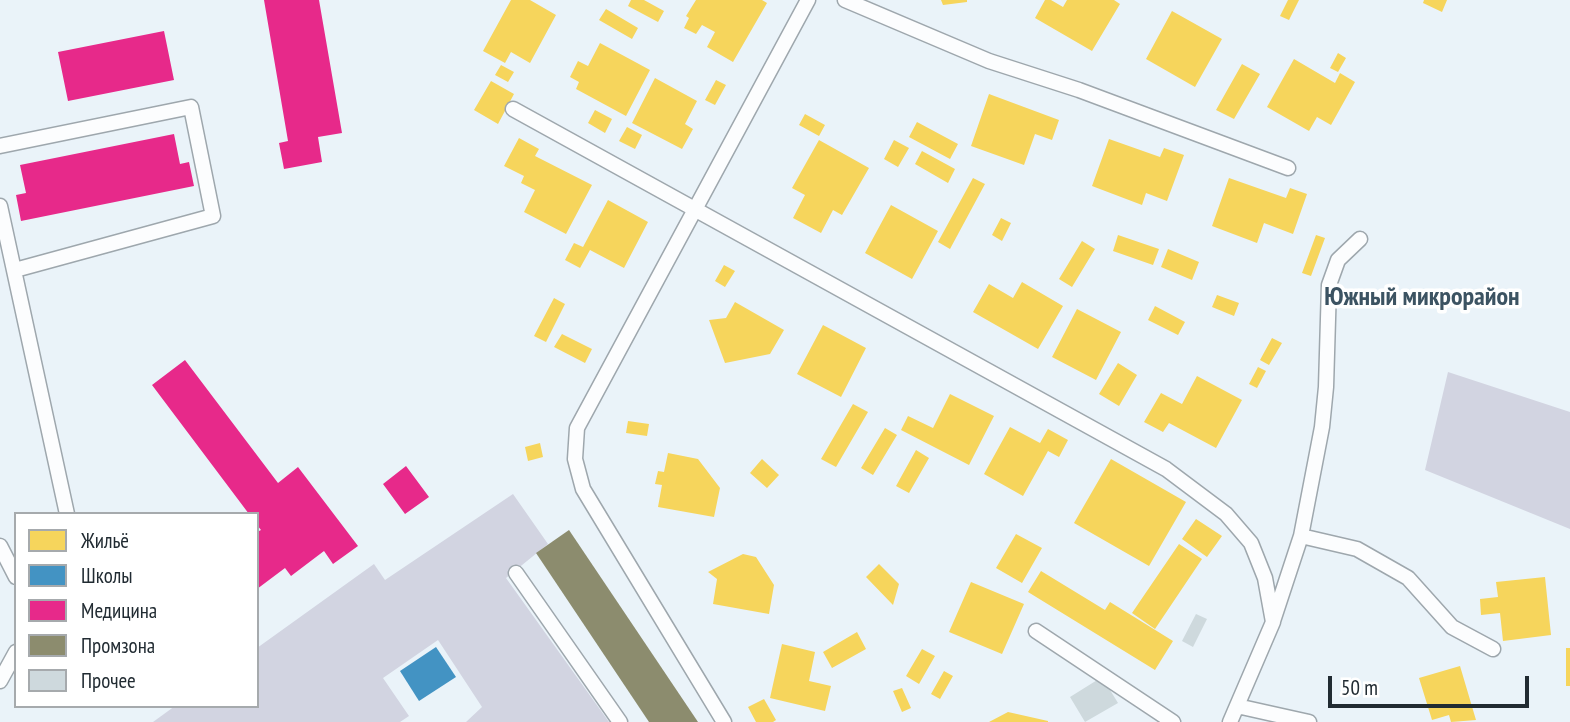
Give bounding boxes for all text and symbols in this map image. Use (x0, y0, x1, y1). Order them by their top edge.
district label: Южный микрорайон (1324, 282, 1520, 314)
legend (14, 512, 259, 708)
text: Жильё (81, 527, 129, 554)
text: Школы (81, 562, 133, 589)
text: Медицина (81, 597, 157, 624)
text: Промзона (81, 632, 155, 659)
scale bar (1332, 662, 1533, 706)
text: Прочее (81, 667, 136, 694)
text: 50 m (1341, 674, 1378, 701)

